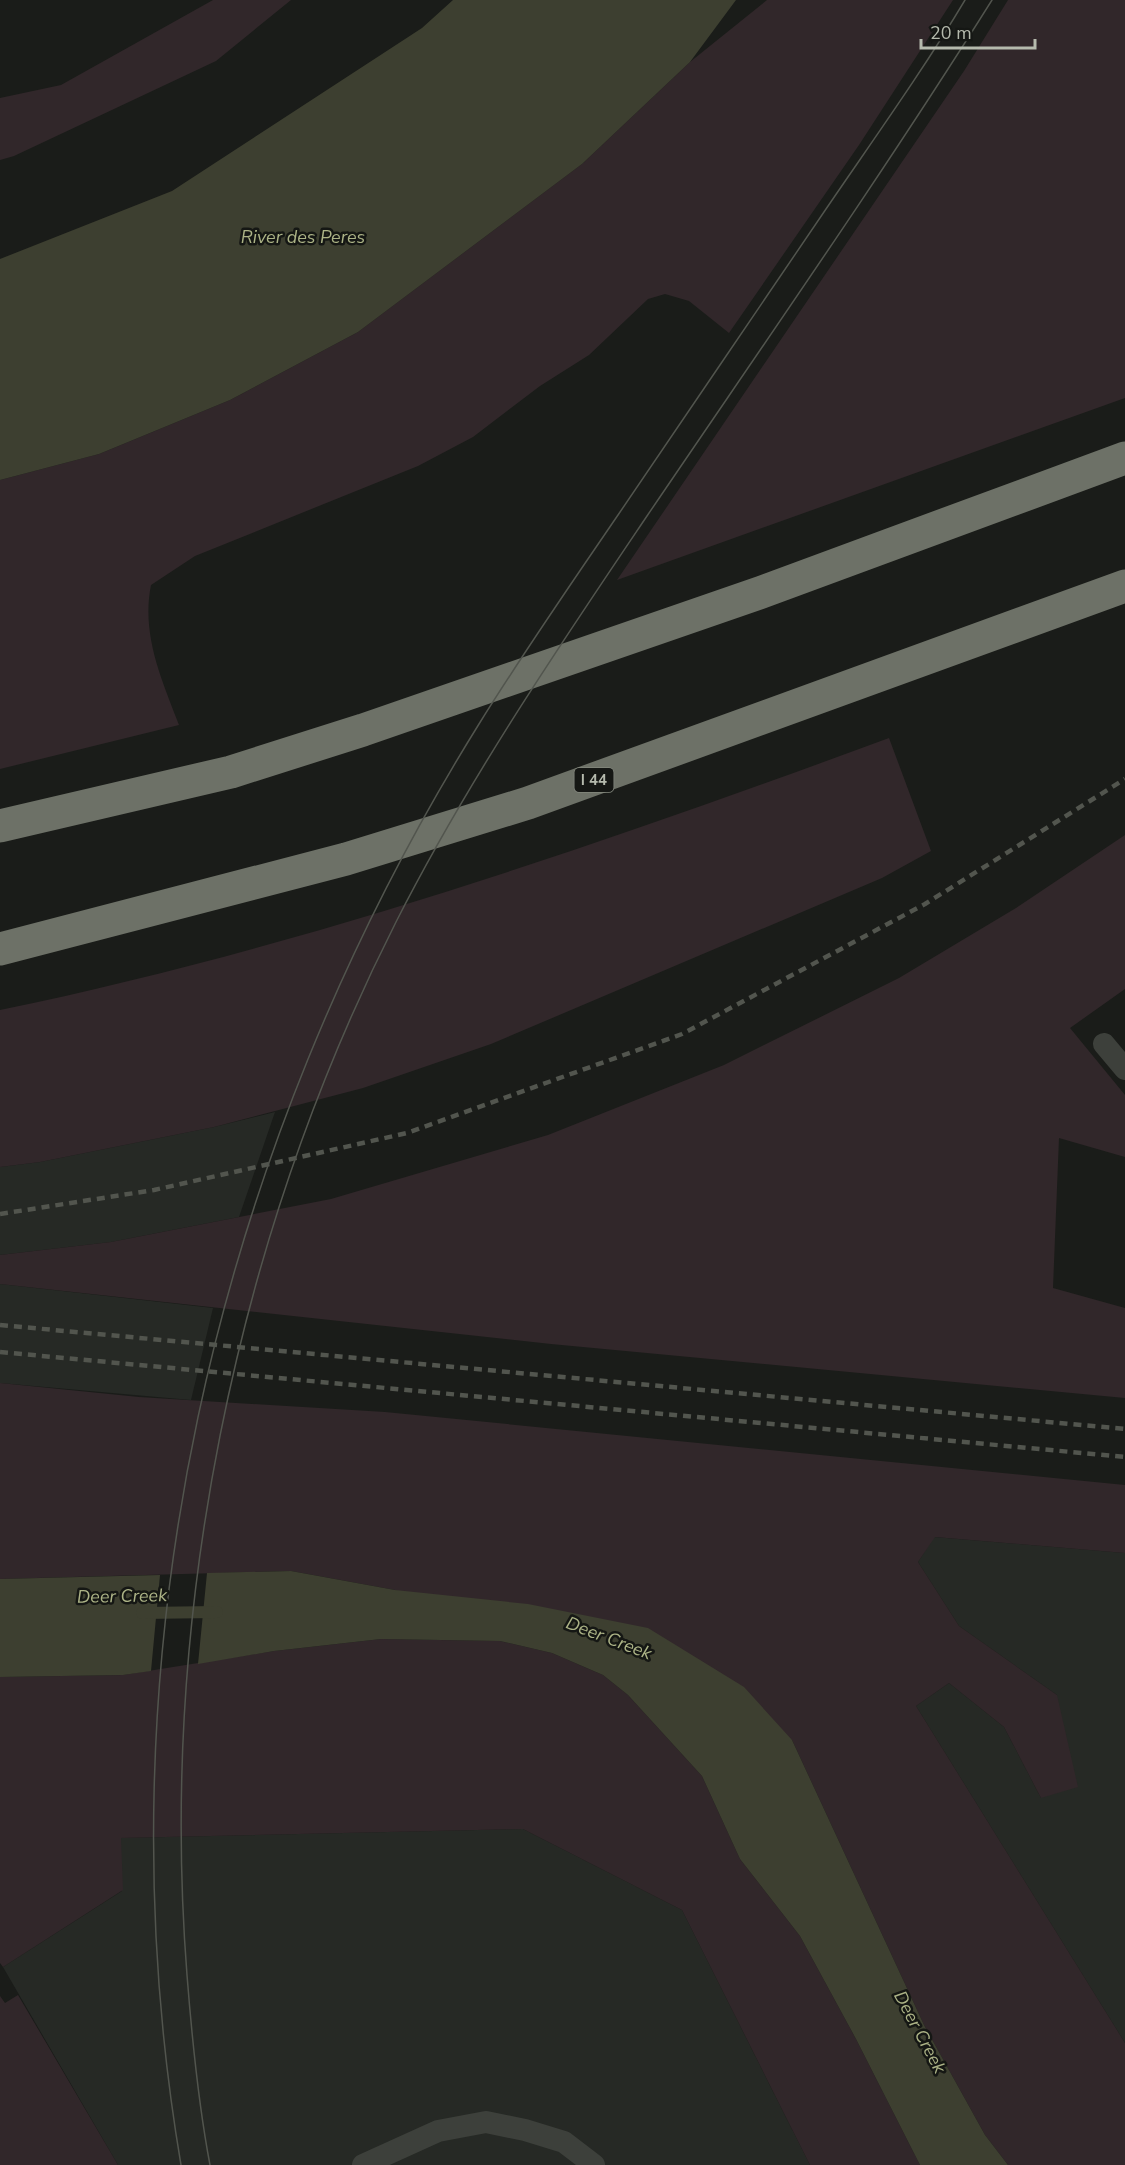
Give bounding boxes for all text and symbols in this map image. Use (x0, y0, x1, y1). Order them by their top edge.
scale bar (921, 12, 1035, 50)
text: 20 m (930, 21, 972, 45)
water label: River des Peres (241, 225, 365, 249)
road number: I 44 (574, 768, 614, 792)
water label: Deer Creek (77, 1583, 168, 1609)
water label: Deer Creek (563, 1611, 656, 1666)
water label: Deer Creek (888, 1987, 952, 2078)

